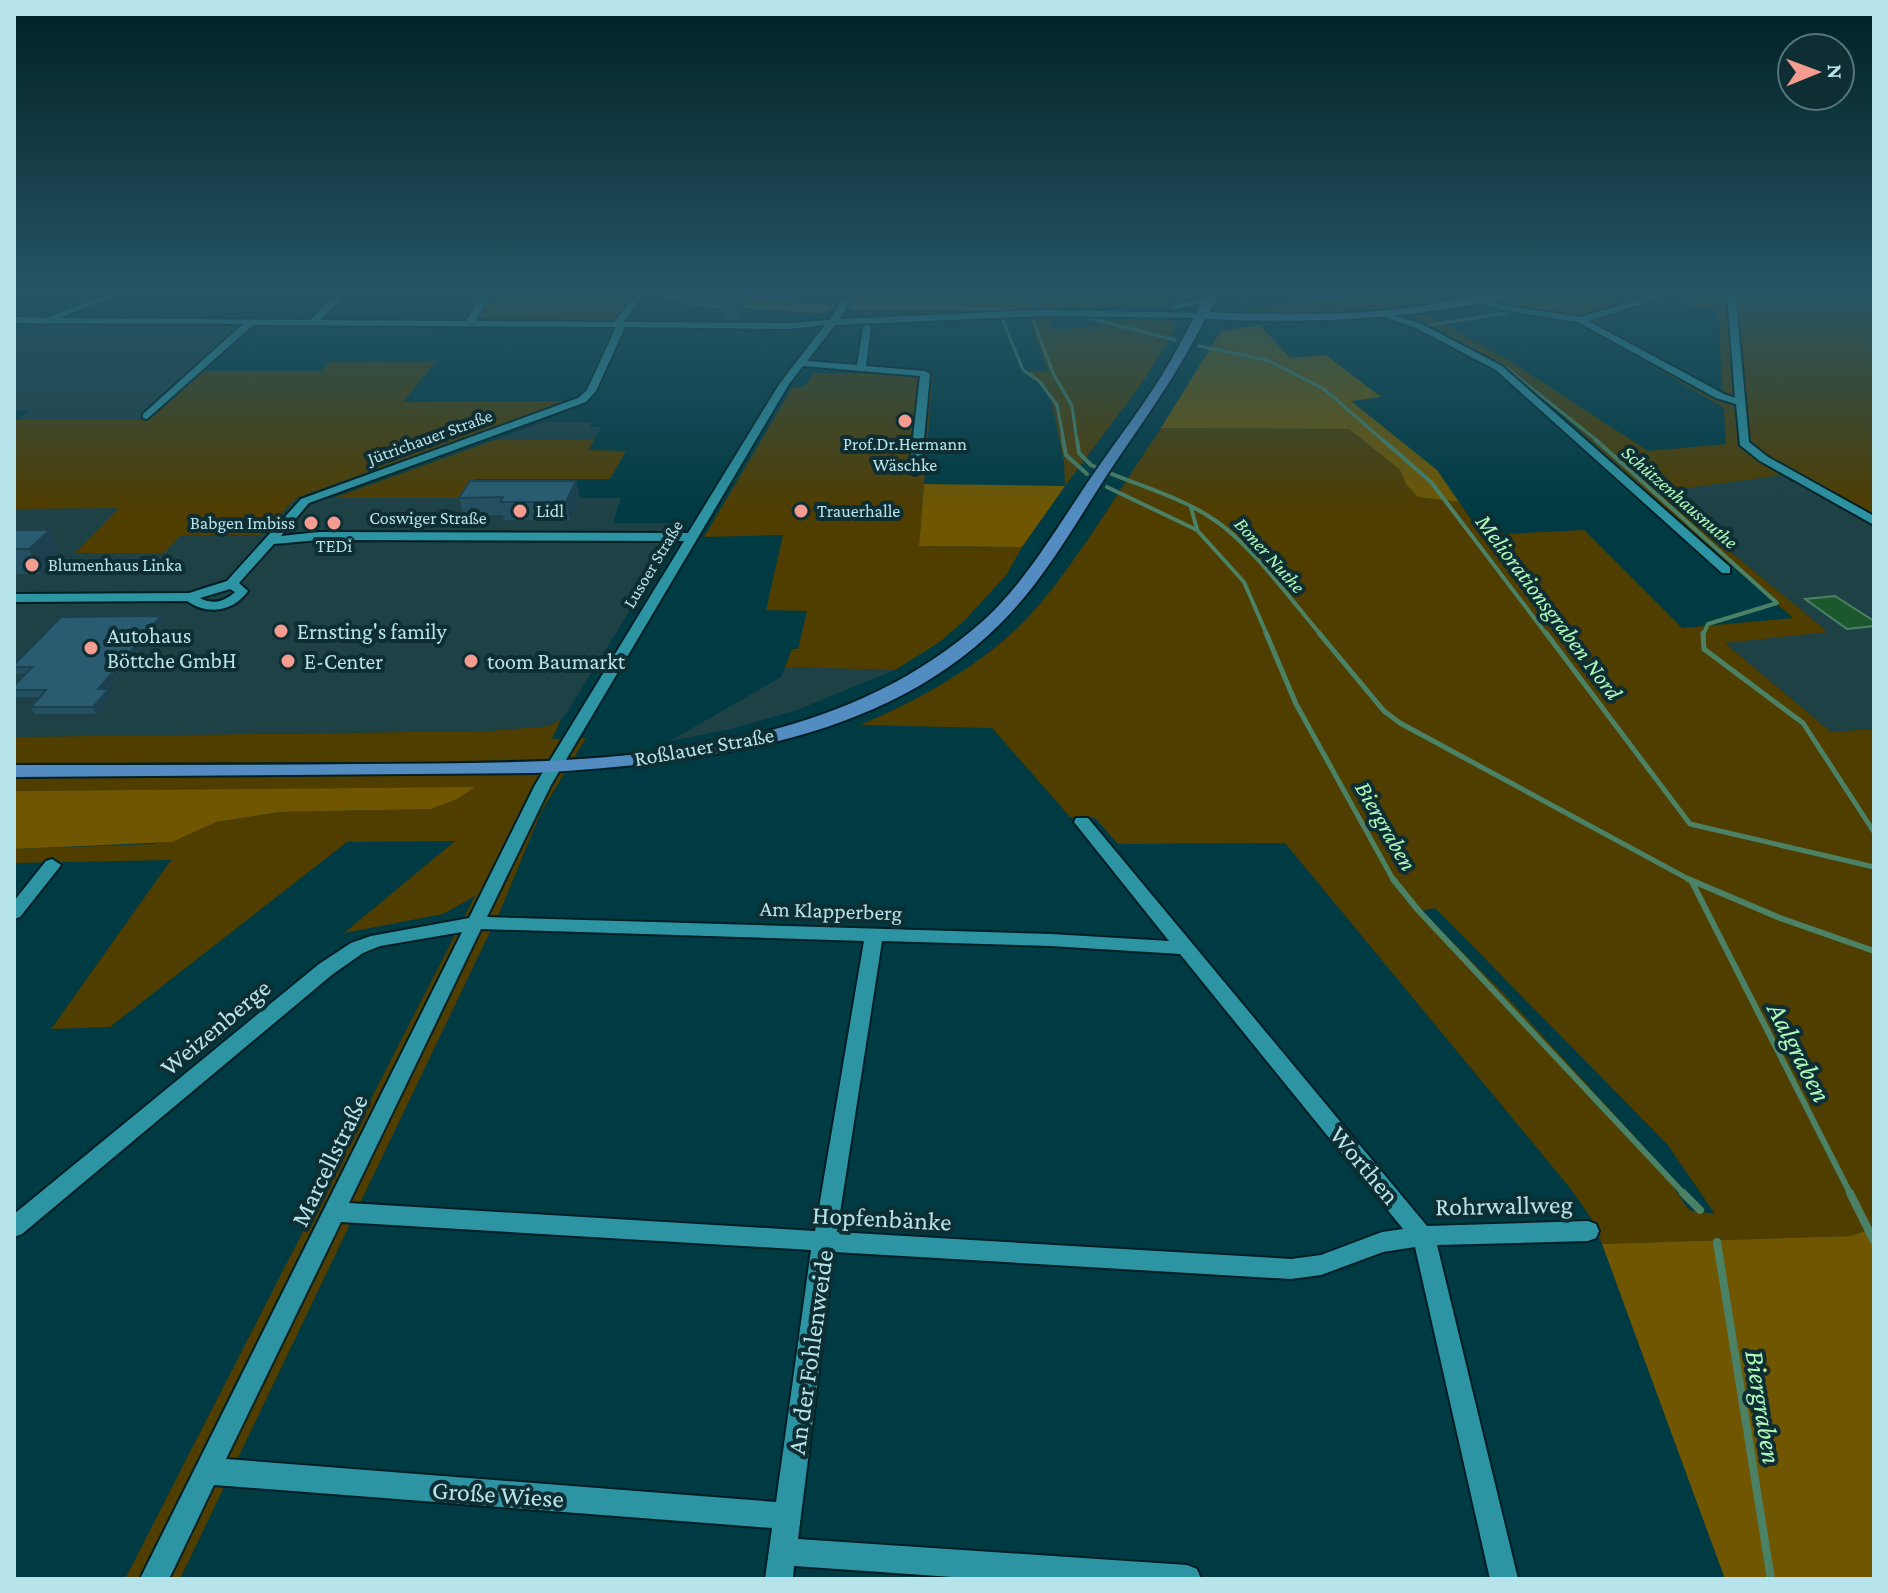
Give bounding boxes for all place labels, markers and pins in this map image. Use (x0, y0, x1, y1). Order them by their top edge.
marker: Prof.Dr.Hermann Wäschke (896, 412, 914, 430)
place label: Prof.Dr.Hermann Wäschke (843, 434, 967, 475)
place label: Lidl (536, 501, 564, 521)
place label: Trauerhalle (817, 501, 900, 521)
marker: Lidl (511, 502, 529, 520)
marker: Trauerhalle (792, 502, 810, 520)
place label: Babgen Imbiss (190, 513, 295, 533)
marker: Babgen Imbiss (302, 514, 320, 532)
marker: TEDi (325, 514, 343, 532)
place label: TEDi (316, 536, 352, 556)
place label: Blumenhaus Linka (48, 555, 182, 575)
marker: Blumenhaus Linka (23, 556, 41, 574)
place label: Ernsting's family (297, 619, 447, 644)
marker: Ernsting's family (272, 622, 290, 640)
place label: Autohaus Böttche GmbH (107, 623, 236, 673)
marker: Autohaus Böttche GmbH (82, 639, 100, 657)
place label: E-Center (304, 649, 383, 674)
place label: toom Baumarkt (487, 649, 626, 674)
marker: E-Center (279, 652, 297, 670)
marker: toom Baumarkt (462, 652, 480, 670)

